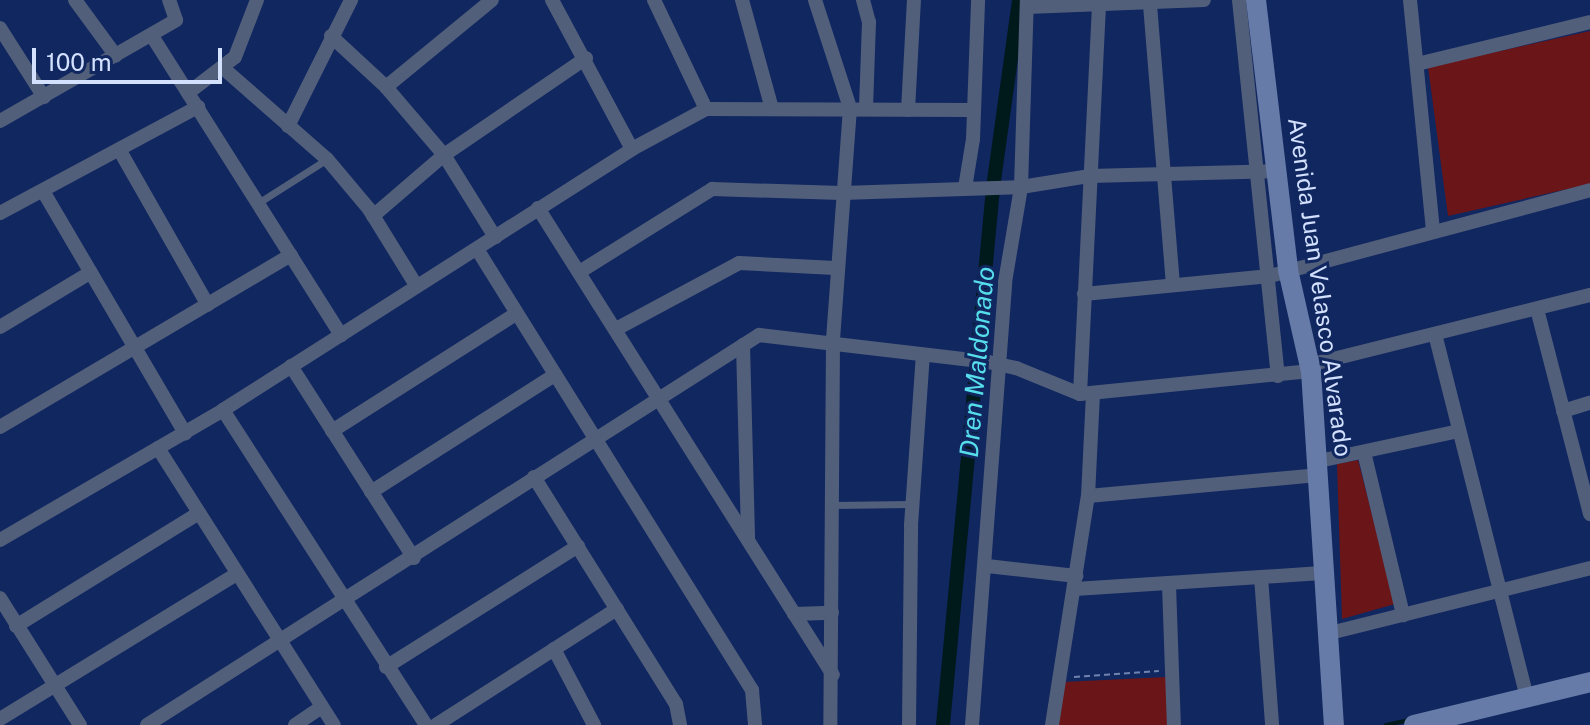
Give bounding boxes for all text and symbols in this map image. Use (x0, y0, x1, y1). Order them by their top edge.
scale bar (36, 32, 226, 82)
text: 100 m (46, 48, 112, 76)
street label: Avenida Juan Velasco Alvarado (1282, 115, 1358, 459)
water label: Dren Maldonado (953, 265, 1001, 459)

